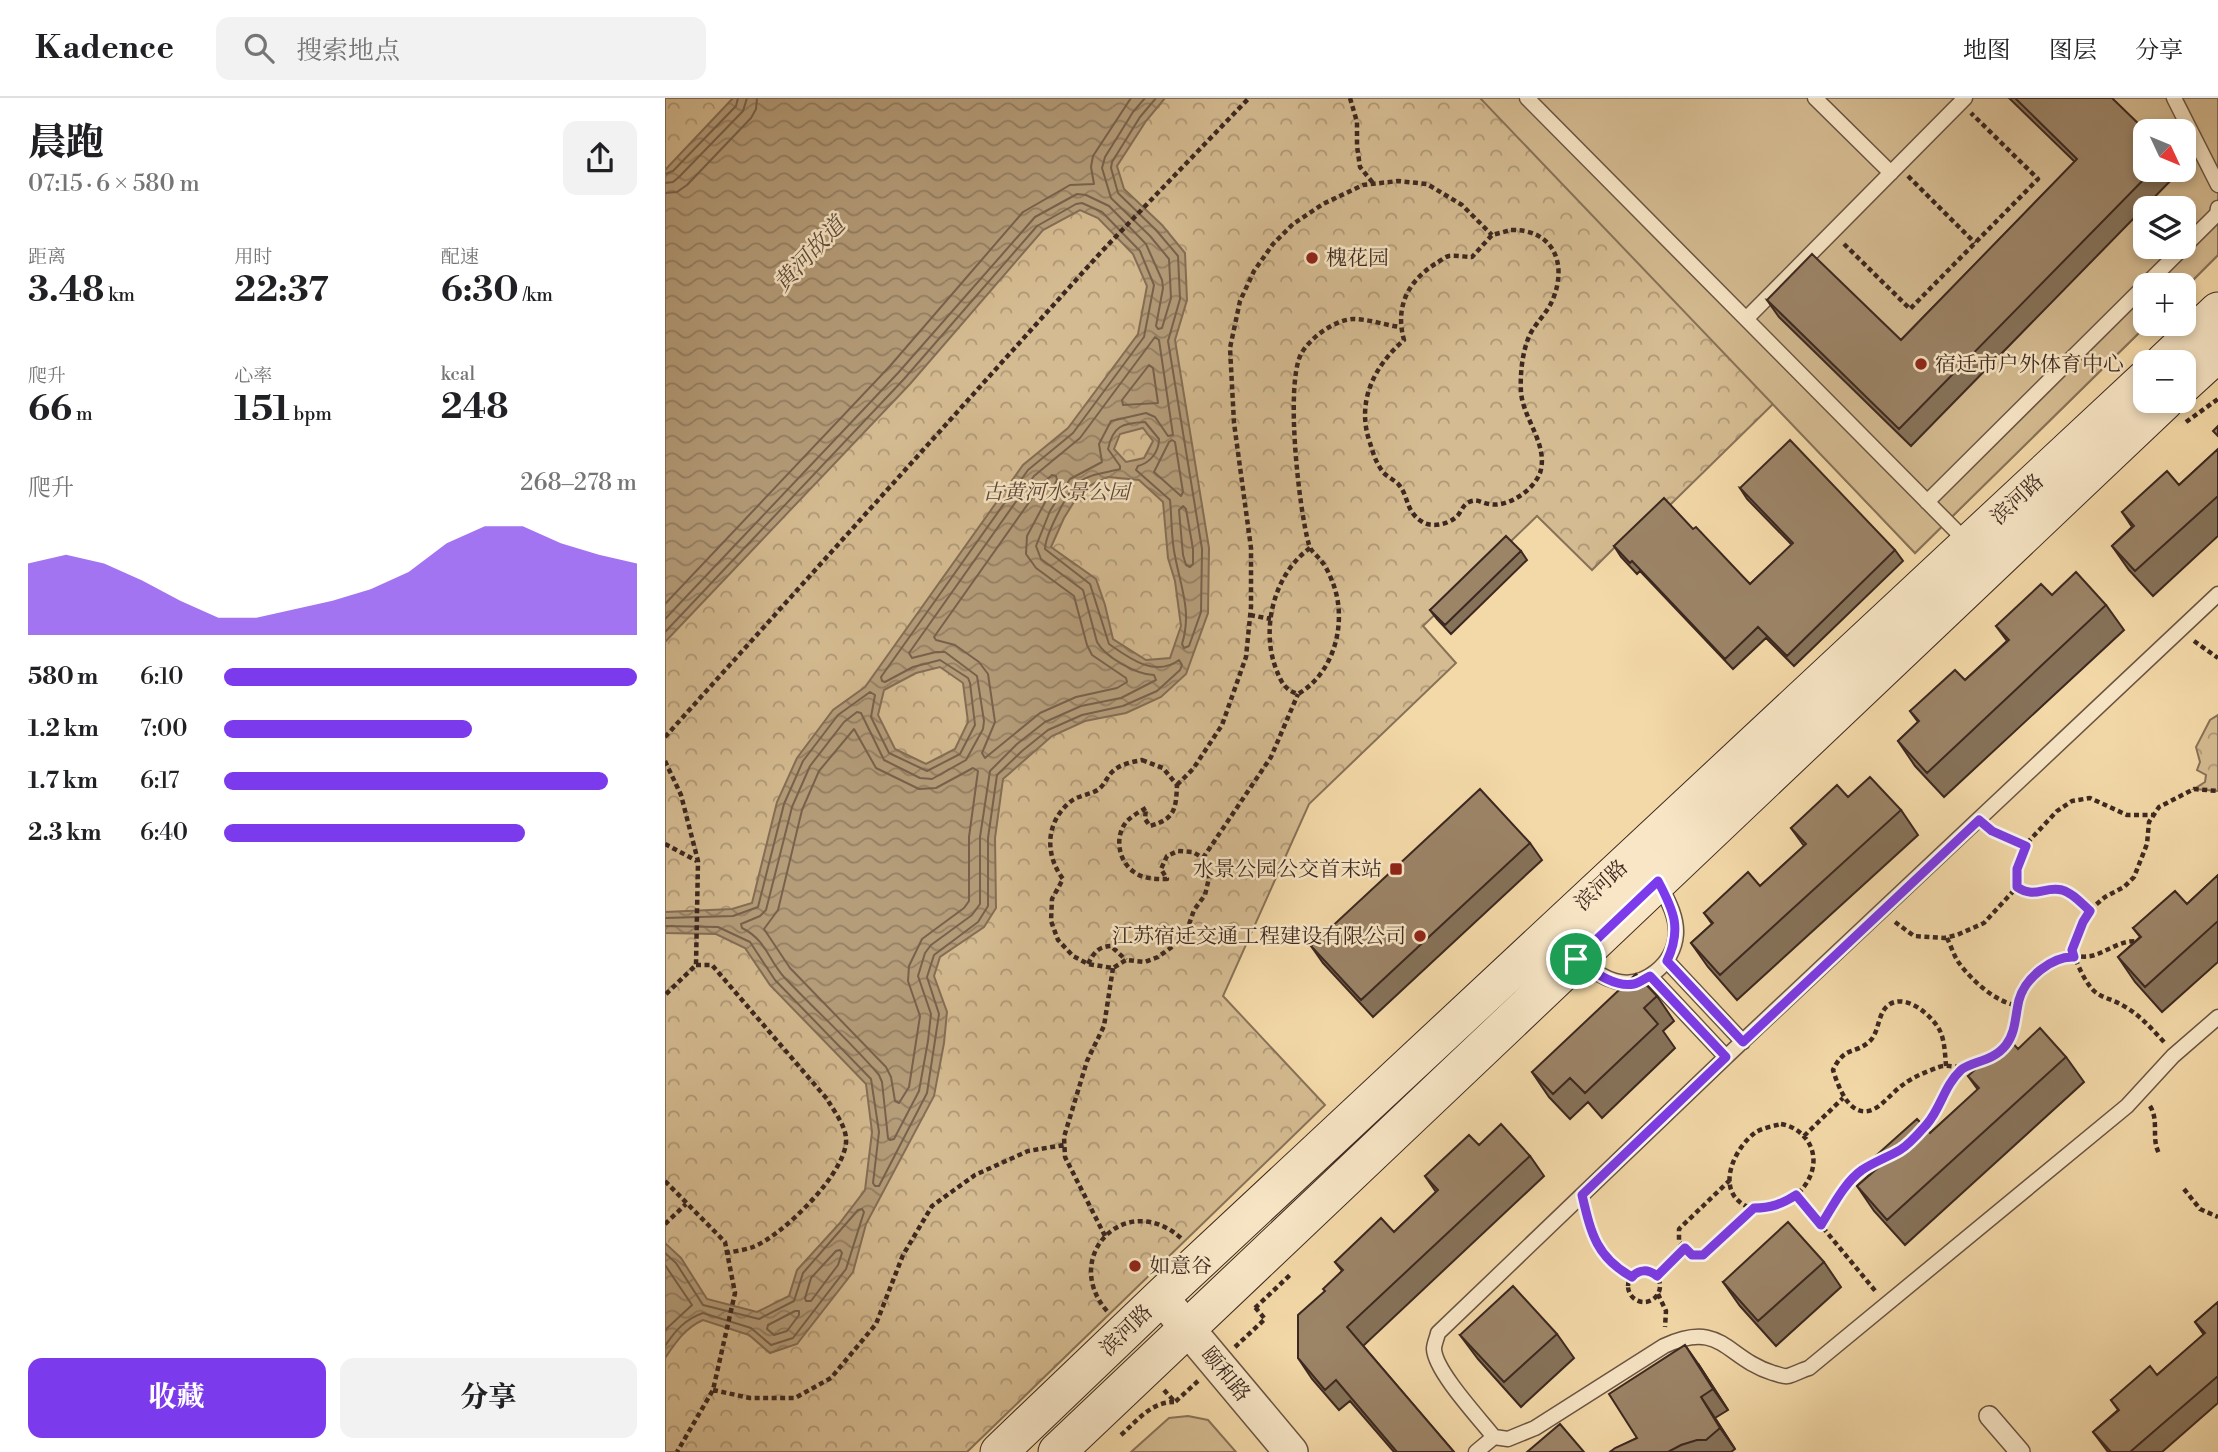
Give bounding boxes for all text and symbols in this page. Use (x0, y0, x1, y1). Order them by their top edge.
search box (216, 17, 706, 80)
text: Kadence (35, 28, 174, 69)
icon: search (240, 29, 278, 67)
text: 搜索地点 (296, 35, 400, 67)
text: 地图 (1963, 36, 2011, 66)
text: 图层 (2049, 36, 2097, 66)
text: 分享 (2135, 36, 2183, 66)
north arrow (2133, 119, 2196, 182)
map controls (2133, 119, 2196, 413)
text: 晨跑 (28, 120, 104, 167)
button: share (563, 121, 637, 195)
text: 07:15 · 6 × 580 m (28, 170, 200, 198)
button: layers (2133, 196, 2196, 259)
water label: 黄河故道 (768, 209, 853, 298)
text: 距离 (28, 245, 66, 269)
text: 用时 (234, 245, 272, 269)
text: 配速 (441, 245, 479, 269)
place label: 槐花园 (1326, 246, 1389, 272)
marker: 槐花园 (1304, 250, 1320, 266)
text: 3.48 (28, 269, 104, 312)
text: 22:37 (234, 269, 329, 312)
text: 6:30 (441, 269, 519, 312)
button: + (2133, 273, 2196, 336)
text: km (104, 283, 135, 307)
text: /km (519, 283, 553, 307)
button: − (2133, 350, 2196, 413)
place label: 宿迁市户外体育中心 (1935, 352, 2124, 378)
marker: 宿迁市户外体育中心 (1913, 356, 1929, 372)
text: kcal (441, 362, 475, 386)
text: 爬升 (28, 364, 66, 388)
text: 心率 (234, 364, 272, 388)
text: 248 (441, 386, 509, 429)
text: 66 (28, 388, 72, 431)
text: 151 (234, 388, 290, 431)
text: m (72, 402, 93, 426)
text: bpm (290, 402, 332, 426)
text: 268–278 m (520, 469, 637, 497)
street label: 滨河路 (1986, 469, 2050, 531)
text: 爬升 (28, 474, 74, 502)
park label: 古黄河水景公园 (983, 480, 1132, 506)
text: 580 m (28, 663, 98, 691)
text: 6:10 (140, 663, 184, 691)
text: 1.2 km (28, 715, 99, 743)
text: 7:00 (140, 715, 188, 743)
text: 1.7 km (28, 767, 98, 795)
text: 6:17 (140, 767, 179, 795)
text: 2.3 km (28, 819, 101, 847)
text: 6:40 (140, 819, 188, 847)
street label: 滨河路 (1570, 855, 1634, 917)
place label: 水景公园公交首末站 (1193, 857, 1382, 883)
marker: 水景公园公交首末站 (1388, 861, 1404, 877)
place label: 江苏宿迁交通工程建设有限公司 (1112, 924, 1406, 950)
marker: 江苏宿迁交通工程建设有限公司 (1412, 928, 1428, 944)
pin (1546, 929, 1606, 989)
icon: arrive (1557, 940, 1595, 978)
place label: 如意谷 (1149, 1254, 1212, 1280)
marker: 如意谷 (1127, 1258, 1143, 1274)
street label: 滨河路 (1095, 1299, 1158, 1362)
street label: 颐和路 (1195, 1342, 1255, 1407)
button: 收藏 (28, 1358, 326, 1438)
button: 分享 (340, 1358, 637, 1438)

